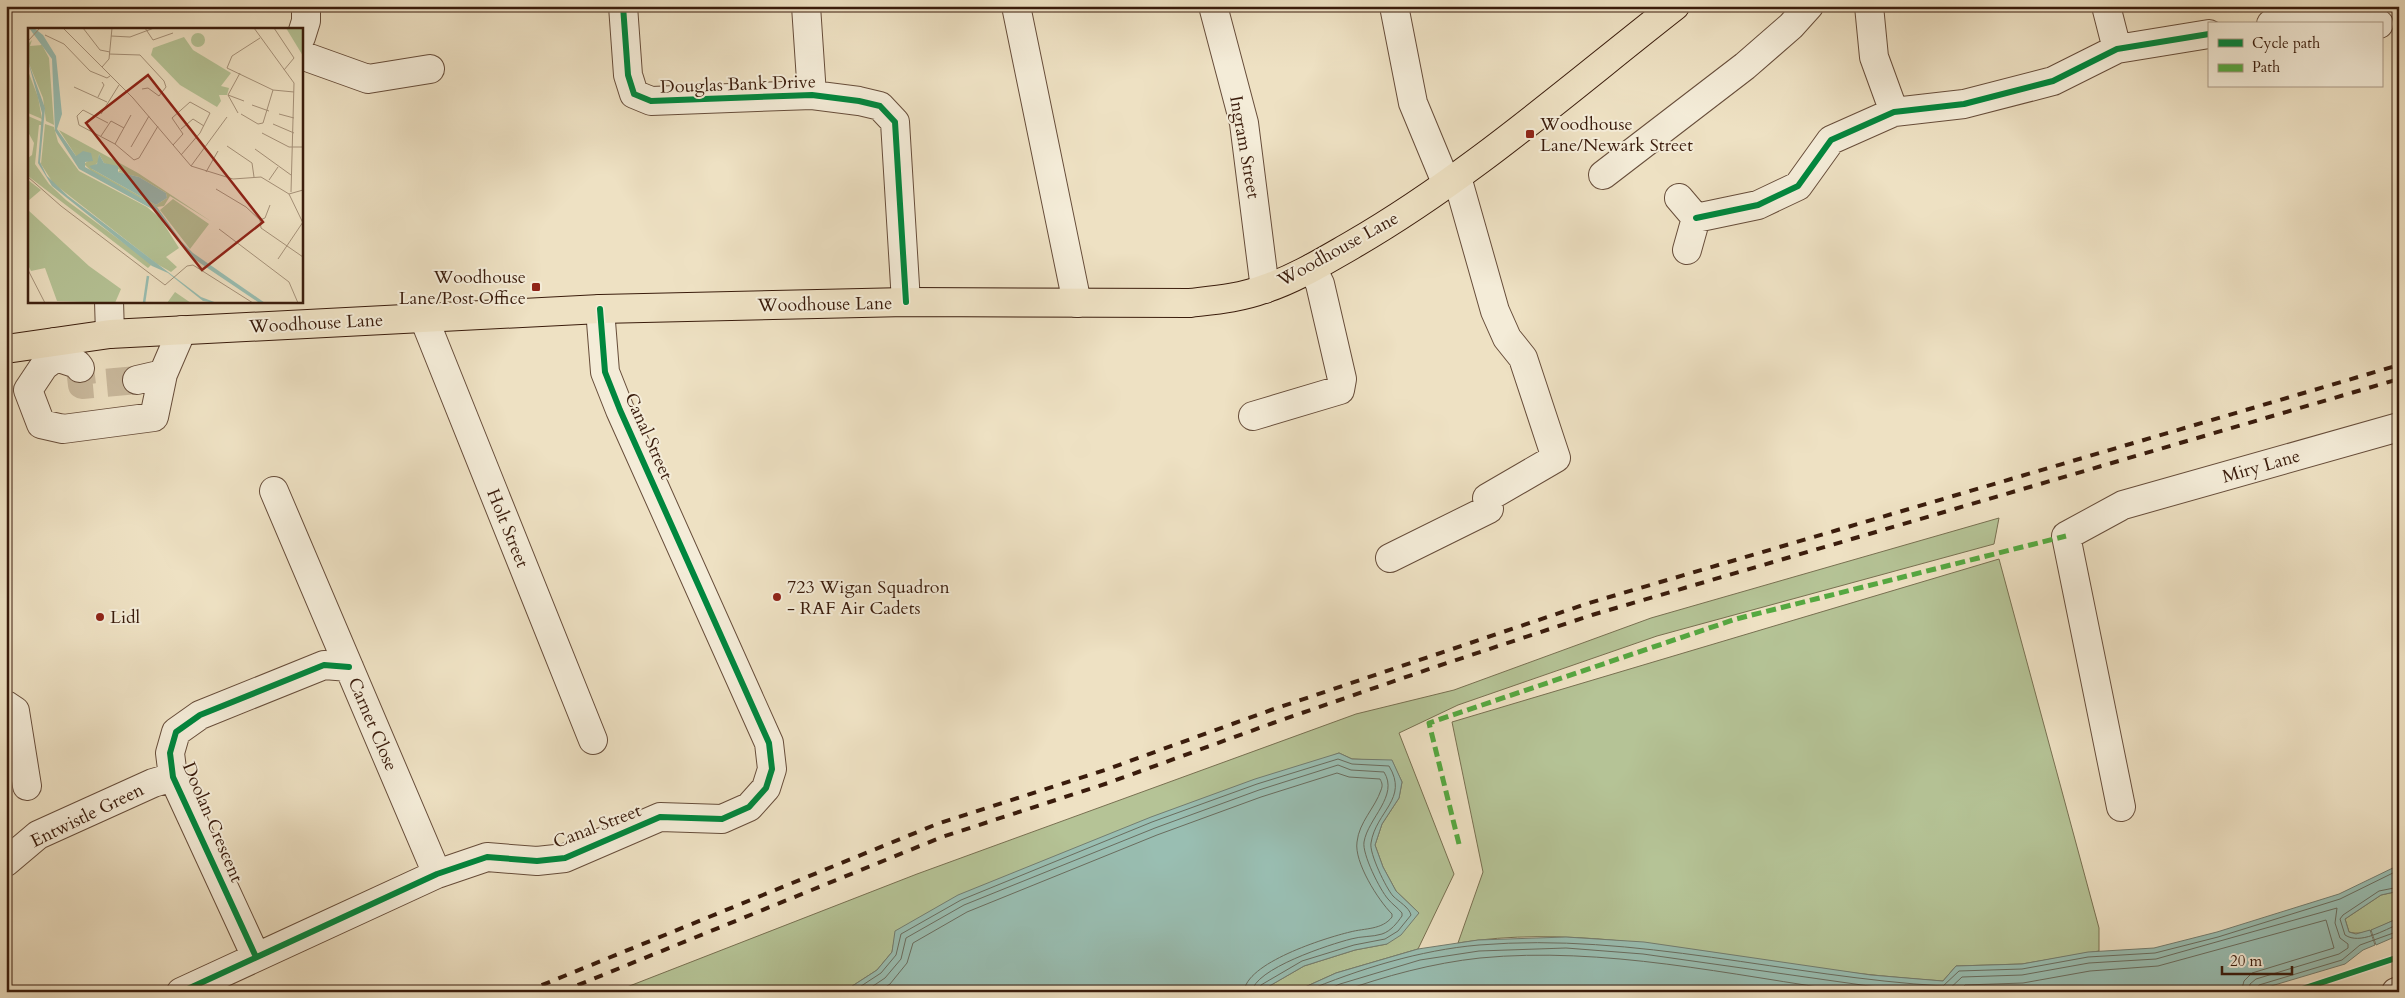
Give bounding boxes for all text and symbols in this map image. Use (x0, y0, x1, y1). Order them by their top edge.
legend (2208, 22, 2382, 88)
inset map (28, 28, 302, 302)
text: Cycle path (2252, 33, 2321, 53)
text: Path (2252, 57, 2281, 77)
street label: Douglas Bank Drive (660, 69, 816, 100)
street label: Ingram Street (1223, 94, 1266, 201)
place label: Woodhouse Lane/Newark Street (1539, 112, 1693, 158)
marker: Woodhouse Lane/Newark Street (1524, 128, 1536, 140)
street label: Woodhouse Lane (1272, 206, 1403, 293)
place label: Woodhouse Lane/Post Office (399, 265, 526, 311)
marker: Woodhouse Lane/Post Office (530, 281, 542, 293)
street label: Woodhouse Lane (757, 291, 892, 318)
street label: Woodhouse Lane (247, 307, 384, 340)
street label: Canal Street (618, 389, 679, 484)
street label: Miry Lane (2219, 443, 2303, 490)
street label: Holt Street (480, 485, 535, 572)
place label: 723 Wigan Squadron - RAF Air Cadets (787, 575, 951, 621)
marker: 723 Wigan Squadron - RAF Air Cadets (771, 591, 783, 603)
place label: Lidl (110, 605, 141, 630)
marker: Lidl (94, 611, 106, 623)
street label: Carnet Close (342, 674, 403, 775)
street label: Doolan Crescent (176, 758, 249, 886)
street label: Entwistle Green (26, 777, 149, 854)
street label: Canal Street (550, 798, 645, 855)
scale bar (2222, 943, 2292, 975)
text: 20 m (2230, 951, 2262, 971)

